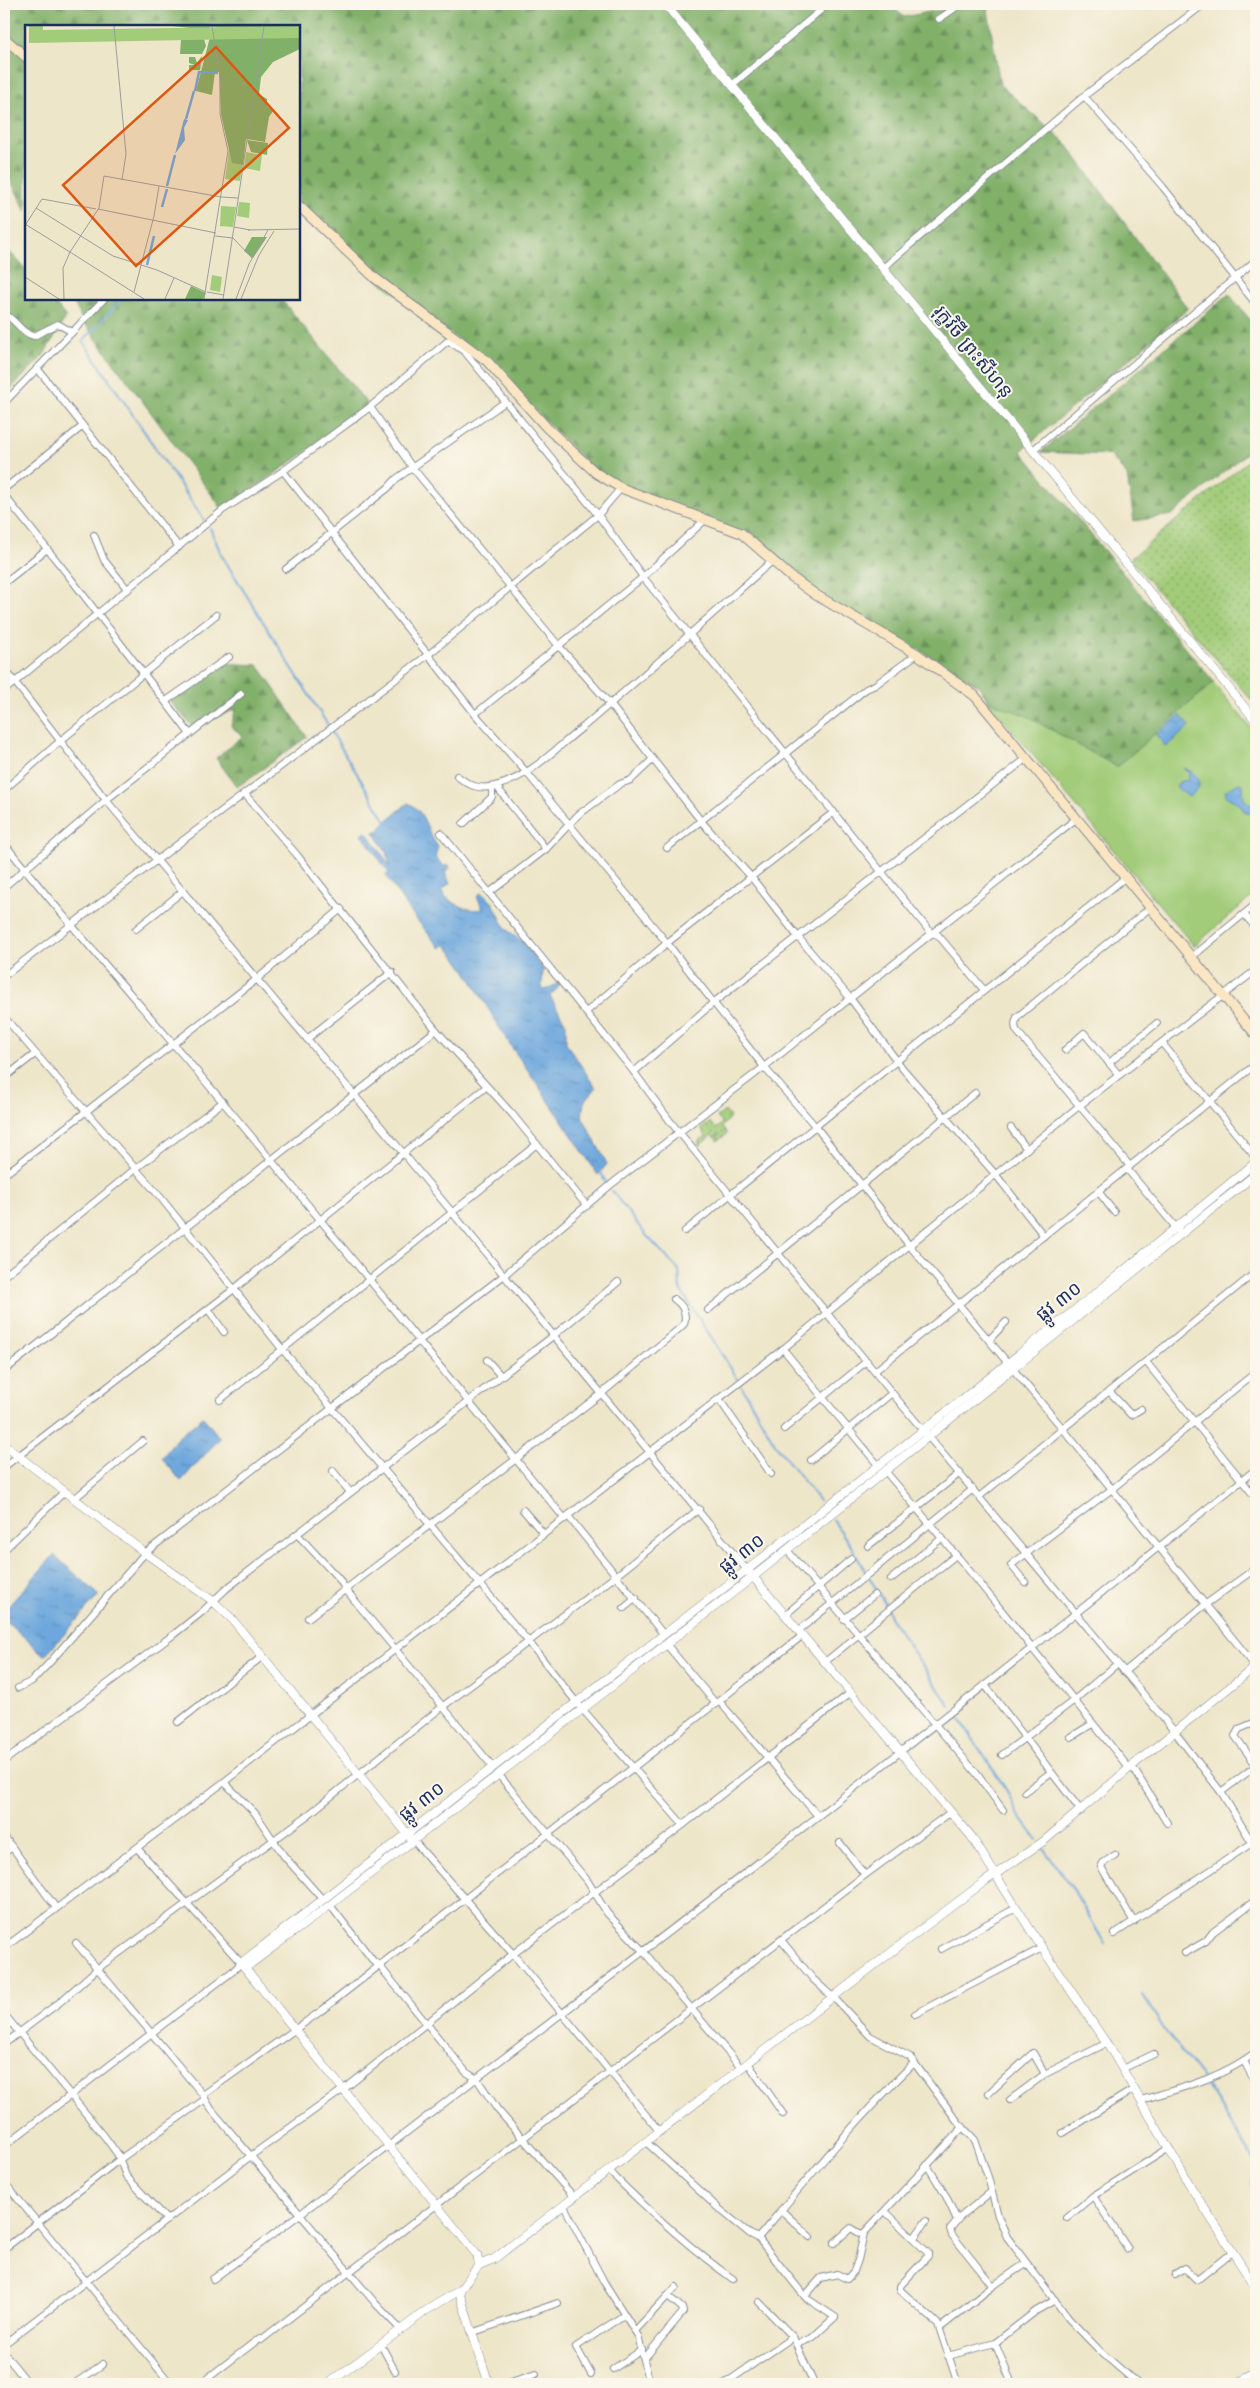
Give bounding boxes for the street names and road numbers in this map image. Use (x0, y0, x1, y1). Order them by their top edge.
street label: រុក្ខវិថី ព្រះសីហនុ (928, 300, 1018, 404)
street label: ផ្លូវ ៣០ (1031, 1276, 1089, 1331)
street label: ផ្លូវ ៣០ (714, 1528, 772, 1583)
street label: ផ្លូវ ៣០ (394, 1776, 452, 1831)

